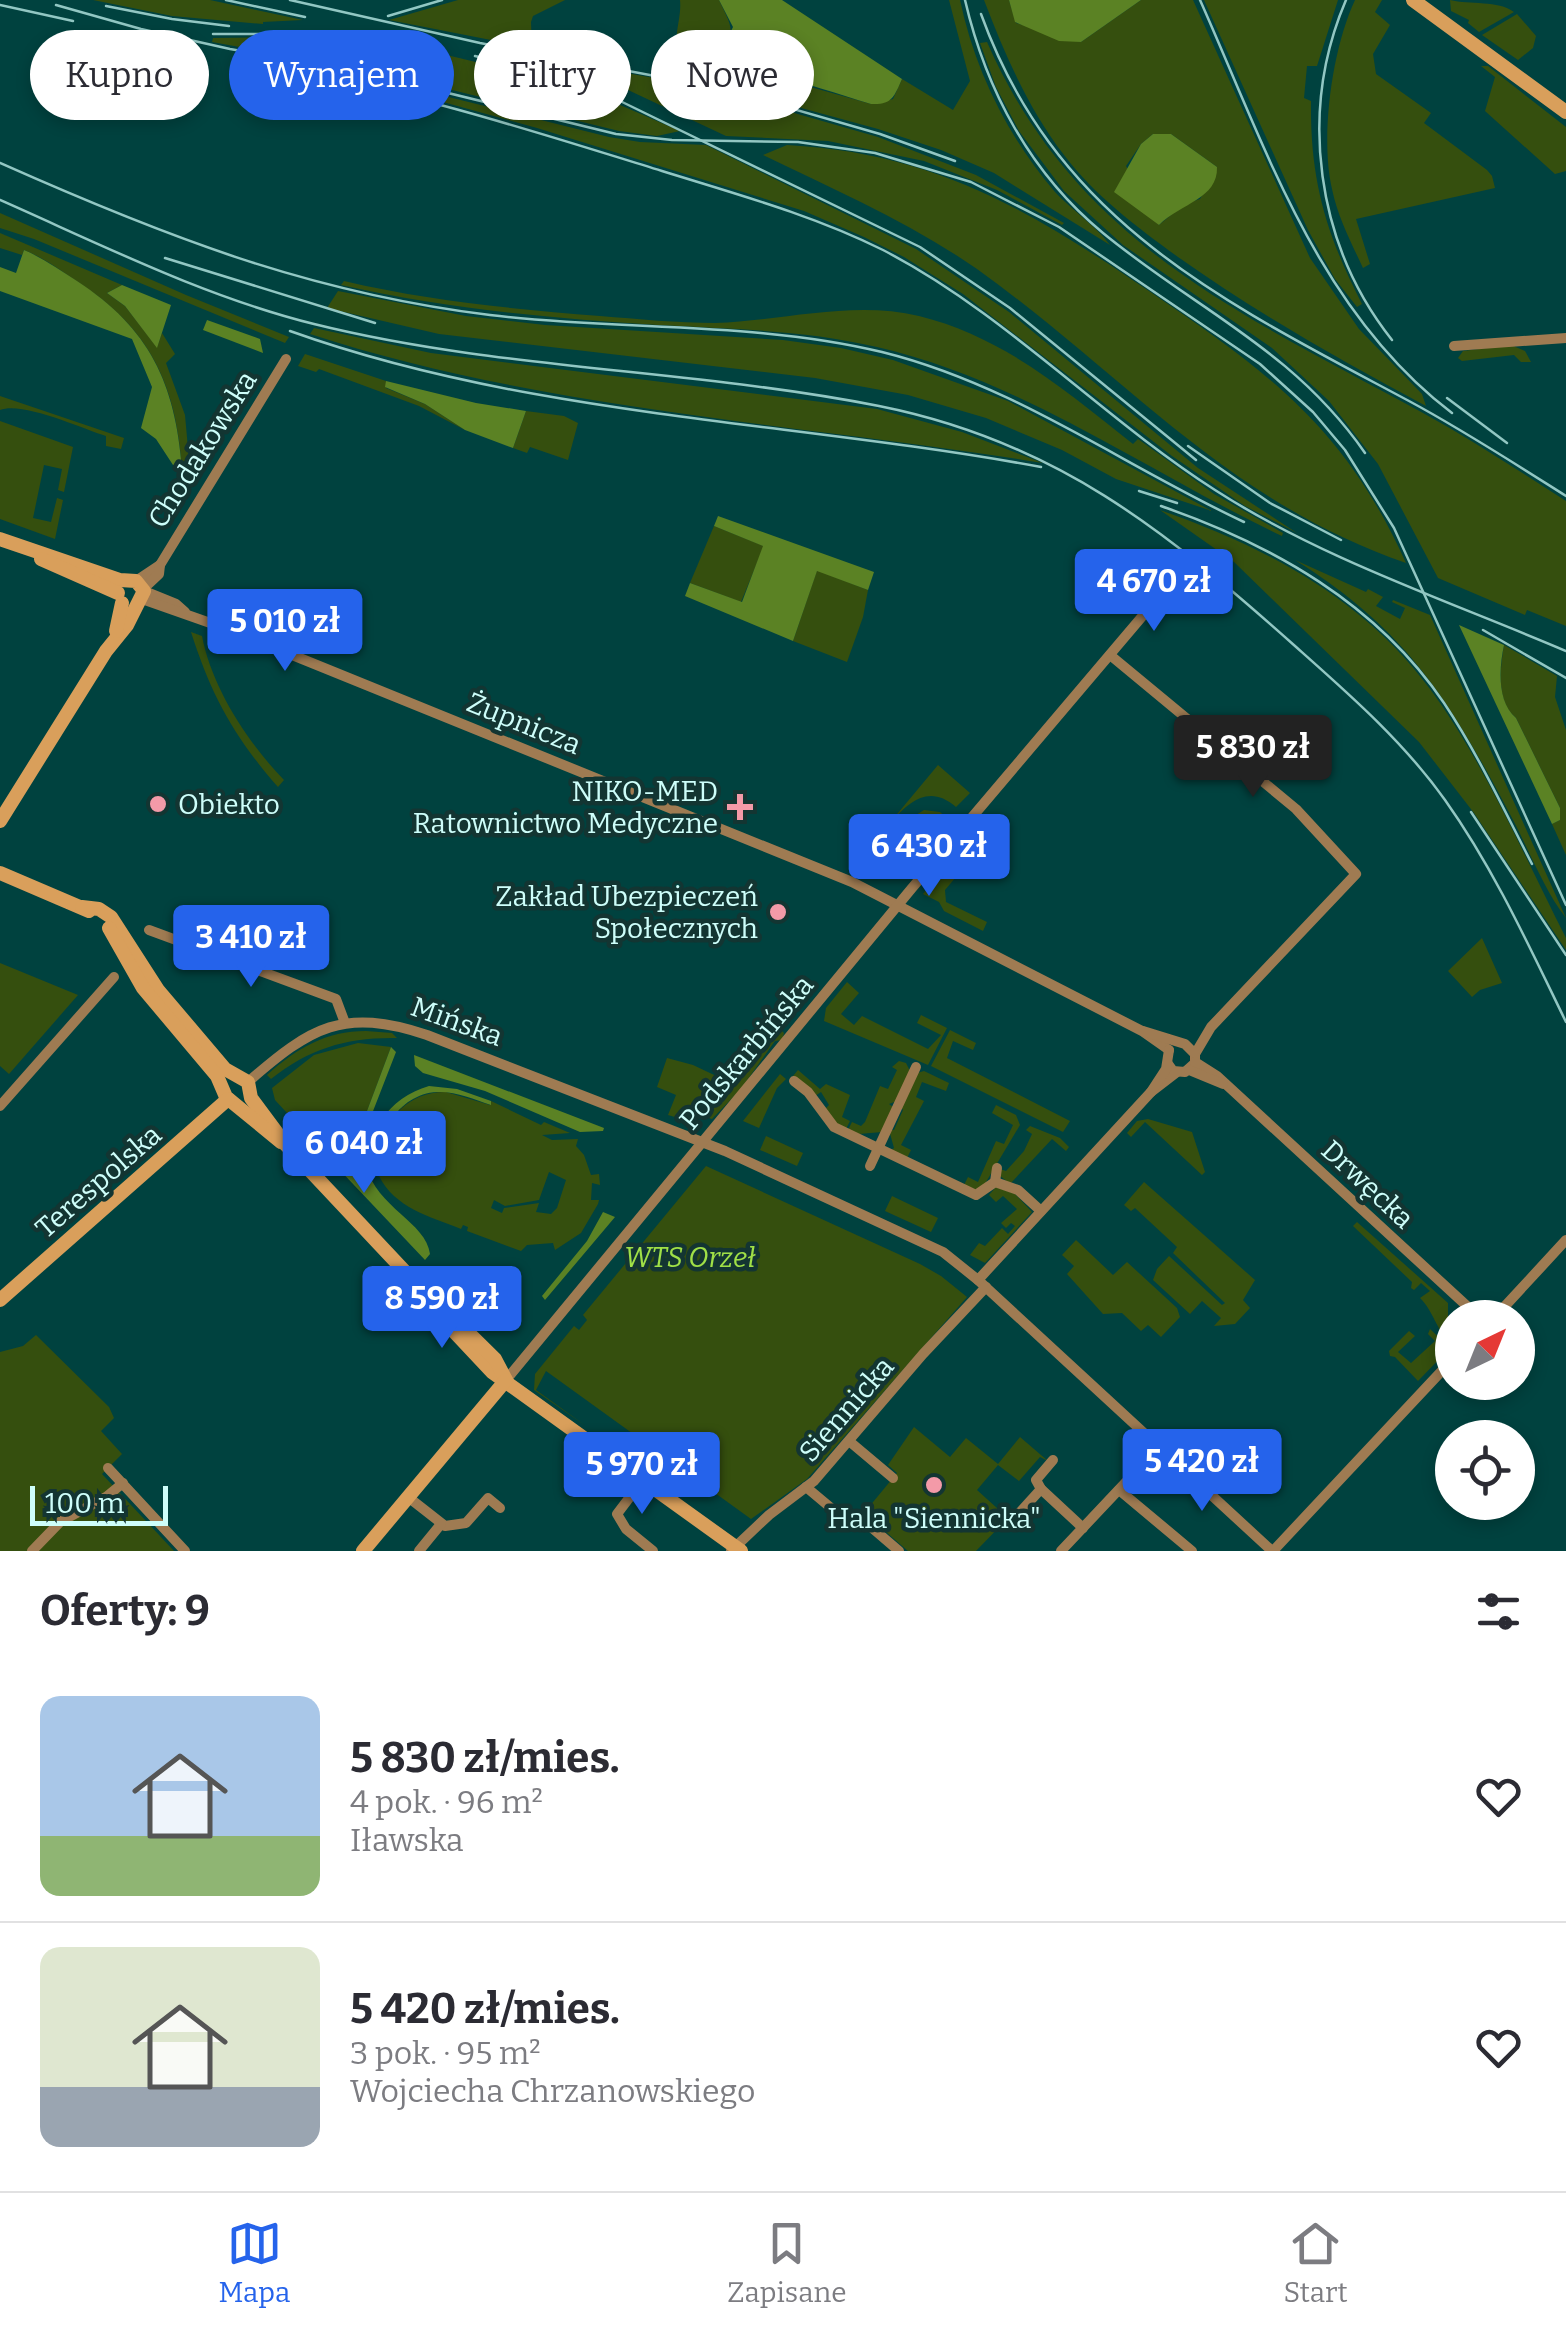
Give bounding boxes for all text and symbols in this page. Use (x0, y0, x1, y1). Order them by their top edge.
chip: Kupno (30, 30, 209, 120)
chip: Wynajem (229, 30, 454, 120)
chip: Filtry (474, 30, 631, 120)
chip: Nowe (651, 30, 814, 120)
street label: Chodakowska (141, 365, 264, 534)
pin: 4 670 zł (1051, 549, 1257, 634)
text: 4 670 zł (1097, 562, 1211, 600)
pin: 5 010 zł (182, 589, 388, 674)
text: 5 010 zł (229, 602, 341, 640)
street label: Żupnicza (462, 686, 586, 761)
pin: 5 830 zł (1150, 715, 1356, 800)
text: 5 830 zł (1196, 728, 1310, 766)
place label: NIKO-MED Ratownictwo Medyczne (413, 775, 718, 840)
place label: Obiekto (178, 788, 280, 821)
marker: Obiekto (147, 793, 169, 815)
marker: NIKO-MED Ratownictwo Medyczne (727, 794, 753, 820)
pin: 6 430 zł (826, 814, 1032, 899)
text: 6 430 zł (871, 827, 987, 865)
place label: Zakład Ubezpieczeń Społecznych (495, 880, 758, 945)
marker: Zakład Ubezpieczeń Społecznych (767, 901, 789, 923)
pin: 3 410 zł (148, 905, 354, 990)
text: 3 410 zł (195, 918, 307, 956)
street label: Podskarbińska (672, 969, 820, 1136)
street label: Mińska (407, 990, 507, 1053)
pin: 6 040 zł (261, 1111, 467, 1196)
street label: Terespolska (29, 1118, 168, 1245)
text: 6 040 zł (305, 1124, 423, 1162)
street label: Drwęcka (1315, 1134, 1420, 1235)
park label: WTS Orzeł (624, 1241, 756, 1274)
pin: 8 590 zł (339, 1266, 545, 1351)
text: 8 590 zł (384, 1279, 500, 1317)
north arrow (1435, 1300, 1535, 1400)
map controls (1435, 1300, 1535, 1520)
street label: Siennicka (792, 1350, 901, 1468)
button: locate (1435, 1420, 1535, 1520)
pin: 5 420 zł (1099, 1429, 1305, 1514)
pin: 5 970 zł (539, 1432, 745, 1517)
text: 5 420 zł (1145, 1442, 1259, 1480)
text: 5 970 zł (586, 1445, 698, 1483)
marker: Hala "Siennicka" (923, 1474, 945, 1496)
scale bar (30, 1481, 168, 1526)
text: 100 m (45, 1487, 125, 1520)
place label: Hala "Siennicka" (827, 1502, 1041, 1535)
icon: filters (1471, 1584, 1526, 1639)
text: Oferty: 9 (40, 1586, 210, 1636)
text: 5 830 zł/mies. (350, 1733, 619, 1783)
icon: home (120, 1736, 240, 1856)
icon: heart (1471, 1769, 1526, 1824)
text: 4 pok. · 96 m² (350, 1783, 543, 1821)
text: Iławska (350, 1821, 464, 1859)
text: 5 420 zł/mies. (350, 1984, 620, 2034)
icon: home (120, 1987, 240, 2107)
icon: heart (1471, 2020, 1526, 2075)
text: 3 pok. · 95 m² (350, 2034, 541, 2072)
text: Wojciecha Chrzanowskiego (350, 2072, 755, 2110)
tab: Mapa (218, 2216, 290, 2309)
tab: Zapisane (727, 2216, 847, 2309)
tab: Start (1283, 2216, 1348, 2309)

